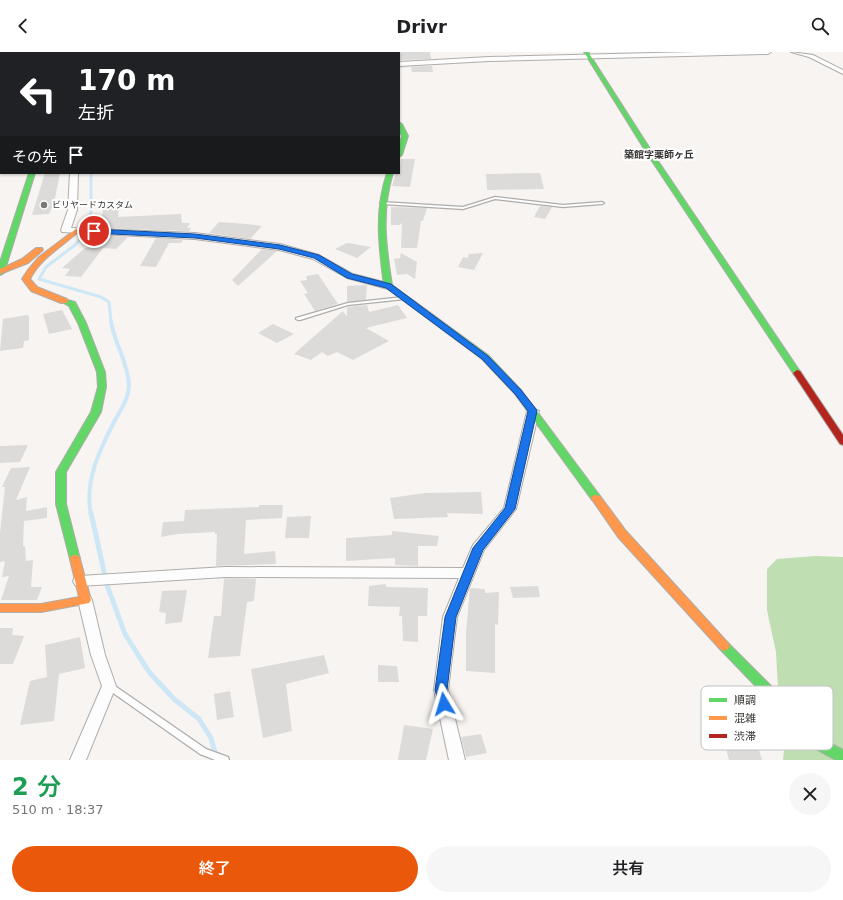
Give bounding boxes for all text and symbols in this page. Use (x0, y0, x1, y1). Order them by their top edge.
icon: back (12, 15, 34, 37)
icon: search (809, 15, 831, 37)
text: Drivr (396, 16, 447, 37)
text: 170 m (78, 64, 175, 97)
icon: left (12, 68, 64, 120)
text: 左折 (78, 102, 114, 123)
icon: arrive (65, 144, 87, 166)
text: その先 (12, 148, 57, 166)
district label: 築館字薬師ヶ丘 (624, 149, 694, 160)
marker: ビリヤードカスタム (39, 200, 49, 210)
place label: ビリヤードカスタム (52, 200, 133, 210)
pin (77, 214, 111, 248)
icon: arrive (83, 220, 105, 242)
position arrow (423, 683, 465, 725)
legend (701, 686, 833, 750)
text: 順調 (734, 694, 756, 707)
text: 混雑 (734, 712, 756, 725)
text: 渋滞 (734, 730, 756, 743)
text: 2 分 (12, 773, 61, 801)
button: close (789, 773, 831, 815)
text: 510 m · 18:37 (12, 802, 103, 817)
button: 終了 (12, 846, 418, 892)
button: 共有 (426, 846, 831, 892)

